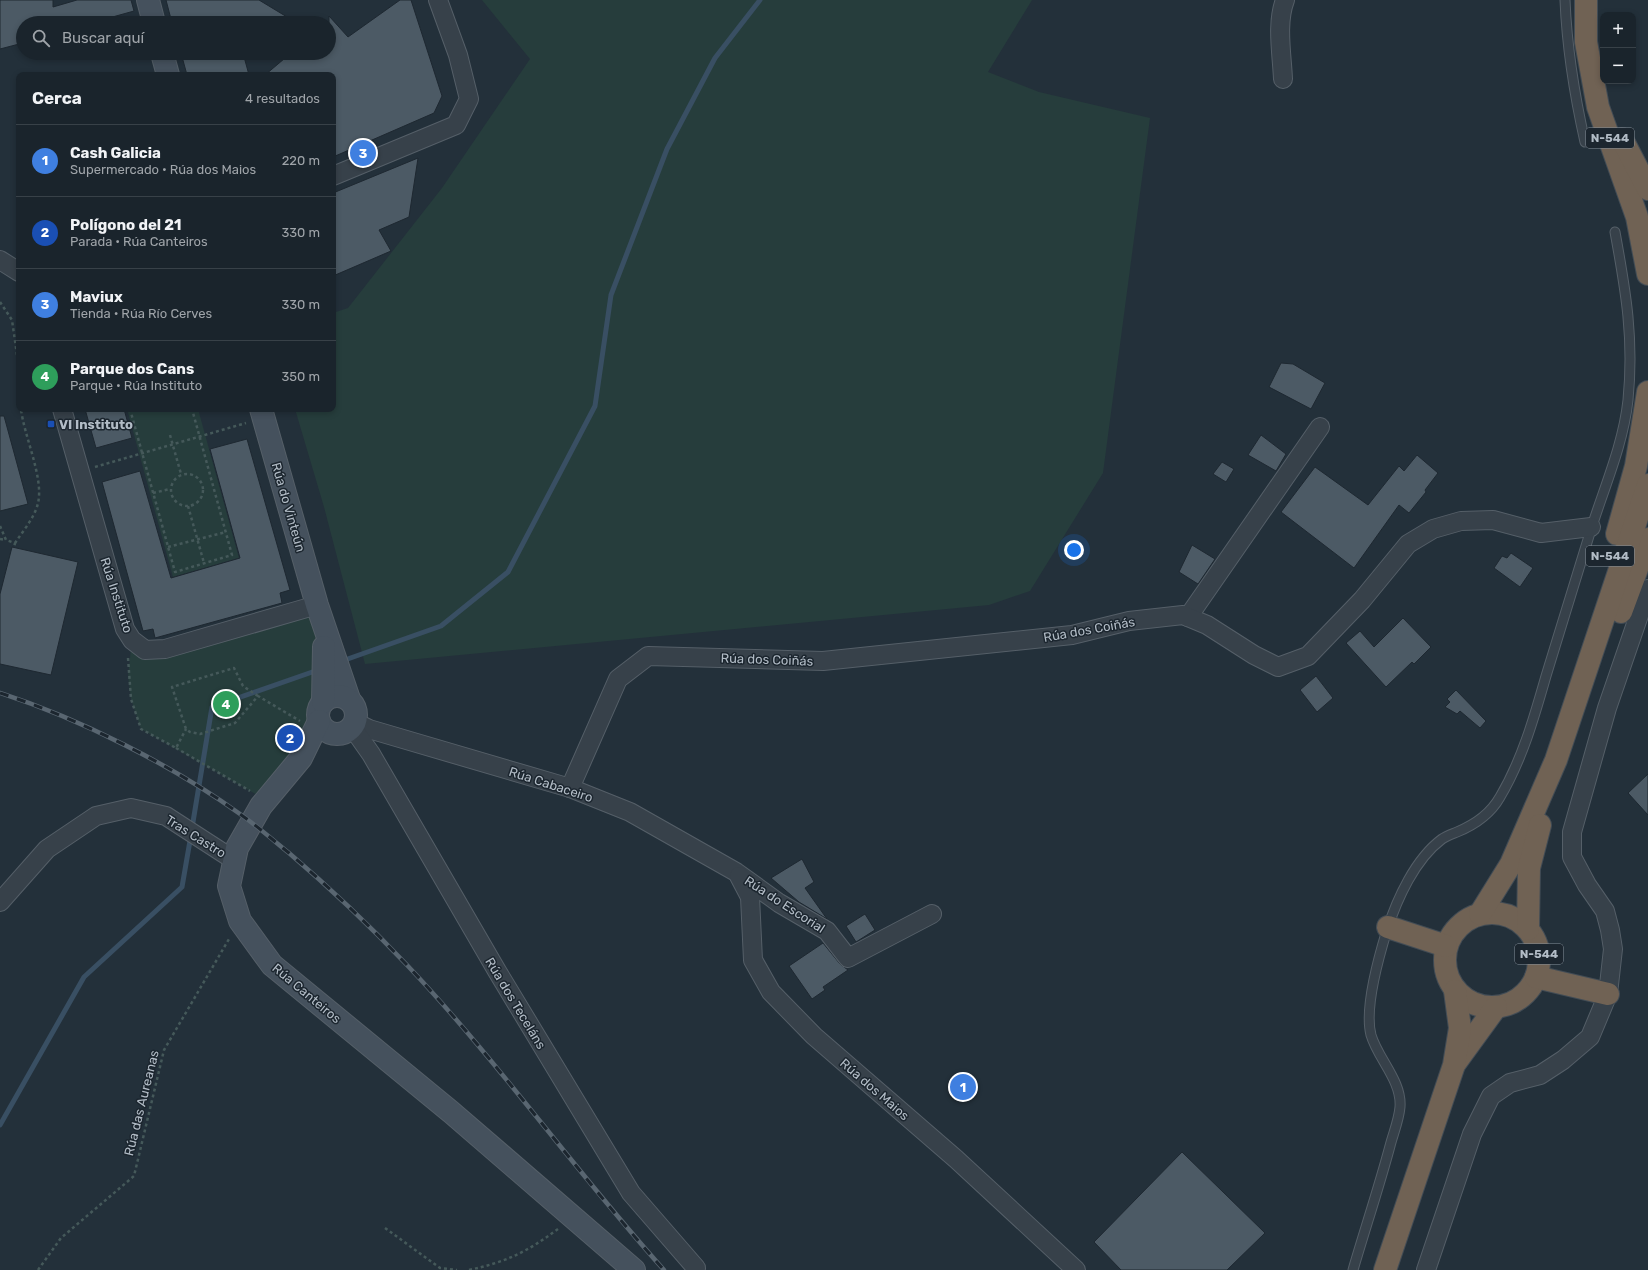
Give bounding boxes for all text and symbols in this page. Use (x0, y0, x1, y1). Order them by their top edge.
map controls (1600, 12, 1636, 84)
button: + (1600, 12, 1636, 48)
search box (16, 16, 336, 60)
icon: search (30, 27, 52, 49)
text: Buscar aquí (62, 29, 144, 47)
button: − (1600, 48, 1636, 84)
text: Cerca (32, 88, 82, 108)
text: 4 resultados (245, 91, 320, 106)
road number: N-544 (1586, 128, 1634, 148)
pin: 3 (350, 138, 376, 168)
text: Cash Galicia (70, 144, 161, 162)
text: 1 (42, 153, 48, 168)
text: 220 m (282, 153, 320, 168)
text: Supermercado · Rúa dos Maios (70, 162, 256, 177)
text: Polígono del 21 (70, 216, 182, 234)
text: 2 (41, 225, 49, 240)
text: 330 m (281, 225, 320, 240)
text: Parada · Rúa Canteiros (70, 234, 208, 249)
text: Maviux (70, 288, 123, 306)
text: 3 (41, 297, 49, 312)
text: 330 m (281, 297, 320, 312)
text: Tienda · Rúa Río Cerves (70, 306, 212, 321)
text: Parque dos Cans (70, 360, 194, 378)
text: 4 (41, 369, 49, 384)
text: 350 m (281, 369, 320, 384)
text: Parque · Rúa Instituto (70, 378, 202, 393)
place label: VI Instituto (59, 417, 133, 432)
marker: VI Instituto (46, 419, 56, 429)
street label: Rúa do Vinteún (269, 461, 308, 554)
your location (1064, 540, 1084, 560)
road number: N-544 (1586, 546, 1634, 566)
street label: Rúa Instituto (97, 556, 136, 635)
street label: Rúa dos Coiñás (1042, 614, 1136, 645)
street label: Rúa dos Coiñás (720, 650, 814, 669)
pin: 4 (213, 689, 239, 719)
pin: 2 (277, 723, 303, 753)
street label: Rúa Cabaceiro (507, 764, 595, 805)
street label: Tras Castro (163, 812, 229, 861)
street label: Rúa do Escorial (742, 873, 828, 936)
road number: N-544 (1515, 944, 1563, 964)
street label: Rúa dos Teceláns (482, 955, 549, 1052)
street label: Rúa Canteiros (269, 960, 344, 1027)
street label: Rúa das Aureanas (121, 1048, 162, 1158)
street label: Rúa dos Maios (837, 1055, 912, 1124)
pin: 1 (950, 1072, 976, 1102)

